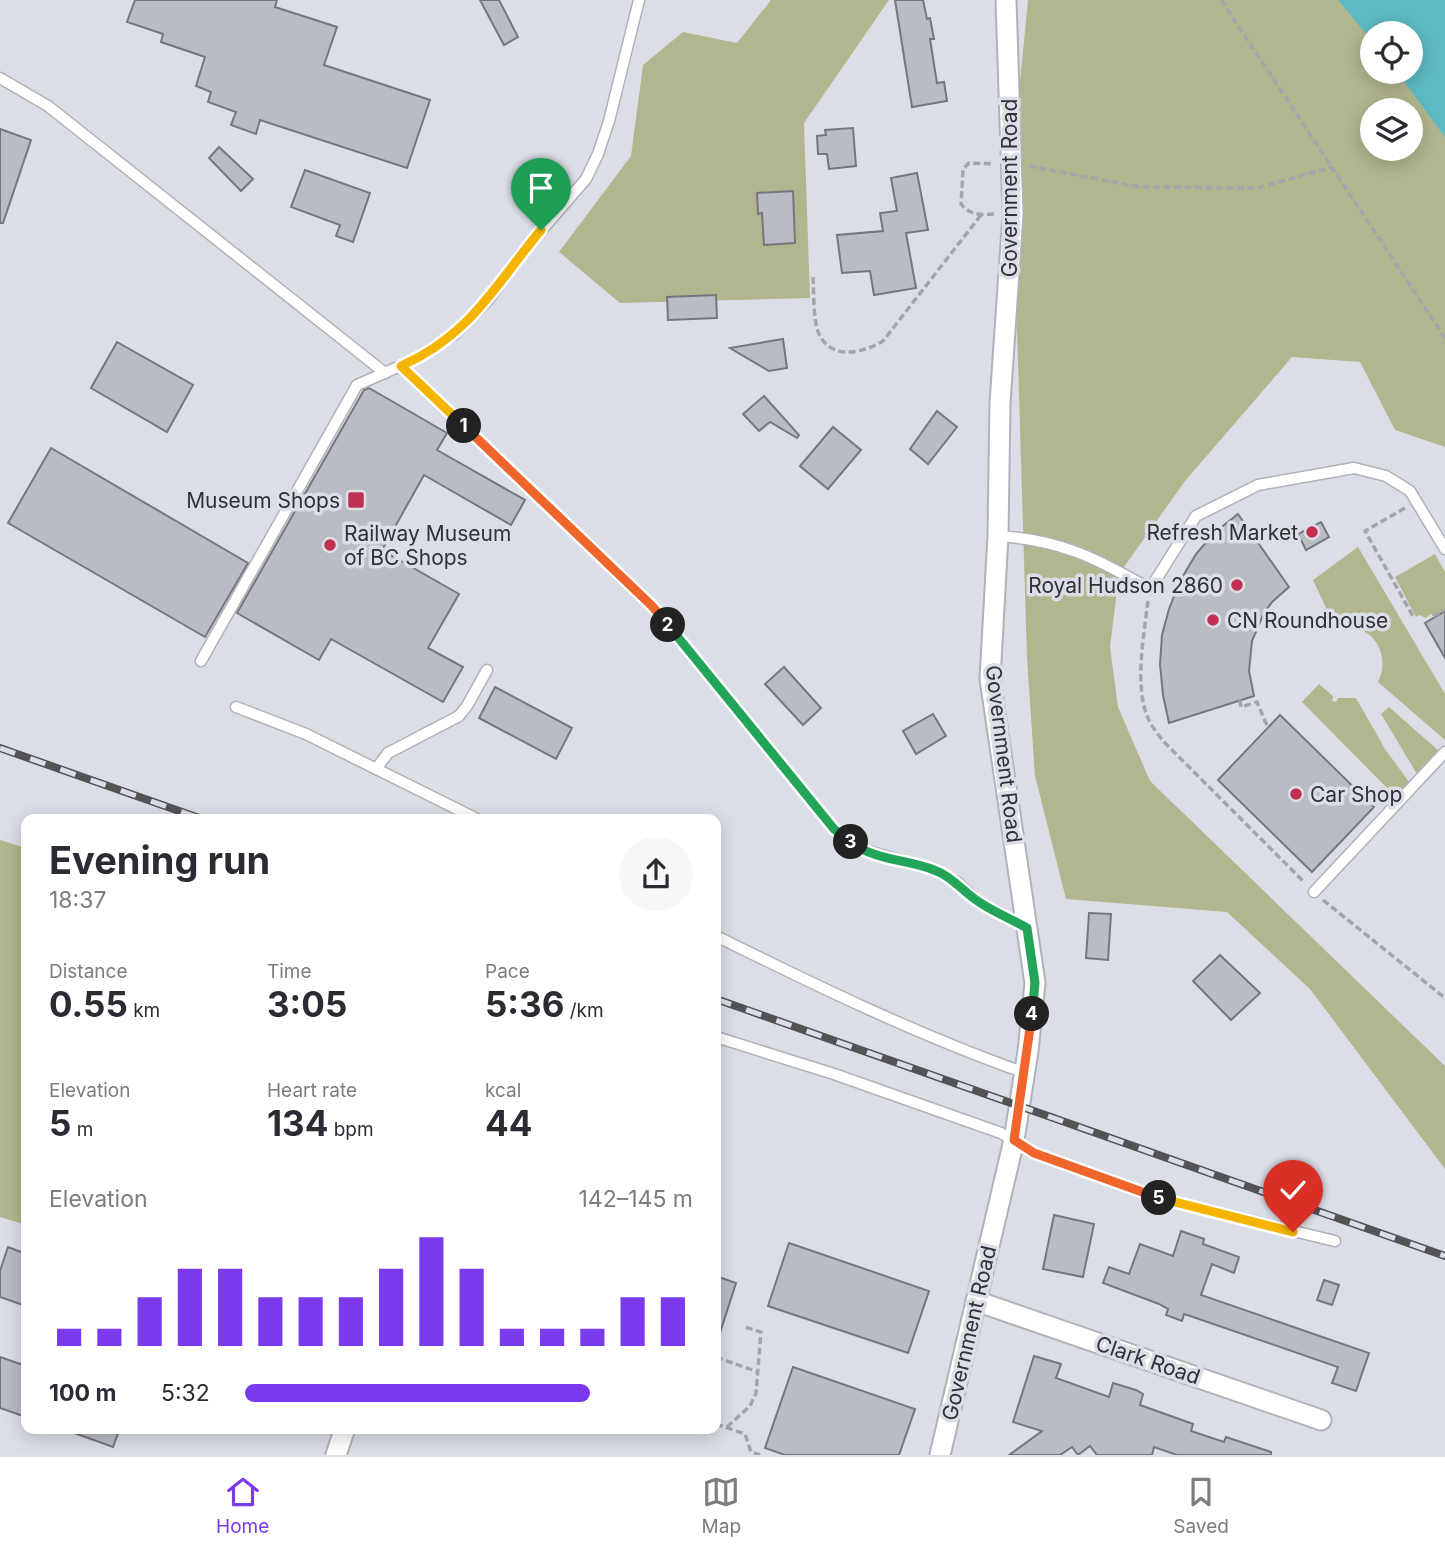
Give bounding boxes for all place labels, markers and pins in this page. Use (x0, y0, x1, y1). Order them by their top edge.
pin (511, 158, 571, 230)
pin: 1 (447, 408, 482, 444)
place label: Museum Shops (186, 488, 340, 513)
marker: Museum Shops (346, 490, 366, 510)
place label: Refresh Market (1146, 520, 1298, 545)
place label: Railway Museum of BC Shops (344, 521, 511, 570)
marker: Refresh Market (1304, 524, 1320, 540)
marker: Railway Museum of BC Shops (322, 537, 338, 553)
place label: Royal Hudson 2860 (1028, 573, 1223, 598)
marker: Royal Hudson 2860 (1229, 577, 1245, 593)
pin: 2 (650, 608, 686, 642)
place label: CN Roundhouse (1227, 608, 1388, 633)
marker: CN Roundhouse (1205, 612, 1221, 628)
place label: Car Shop (1310, 782, 1402, 807)
marker: Car Shop (1288, 786, 1304, 802)
pin: 3 (834, 824, 868, 860)
pin: 4 (1014, 996, 1050, 1032)
pin (1263, 1160, 1323, 1232)
pin: 5 (1142, 1180, 1176, 1216)

